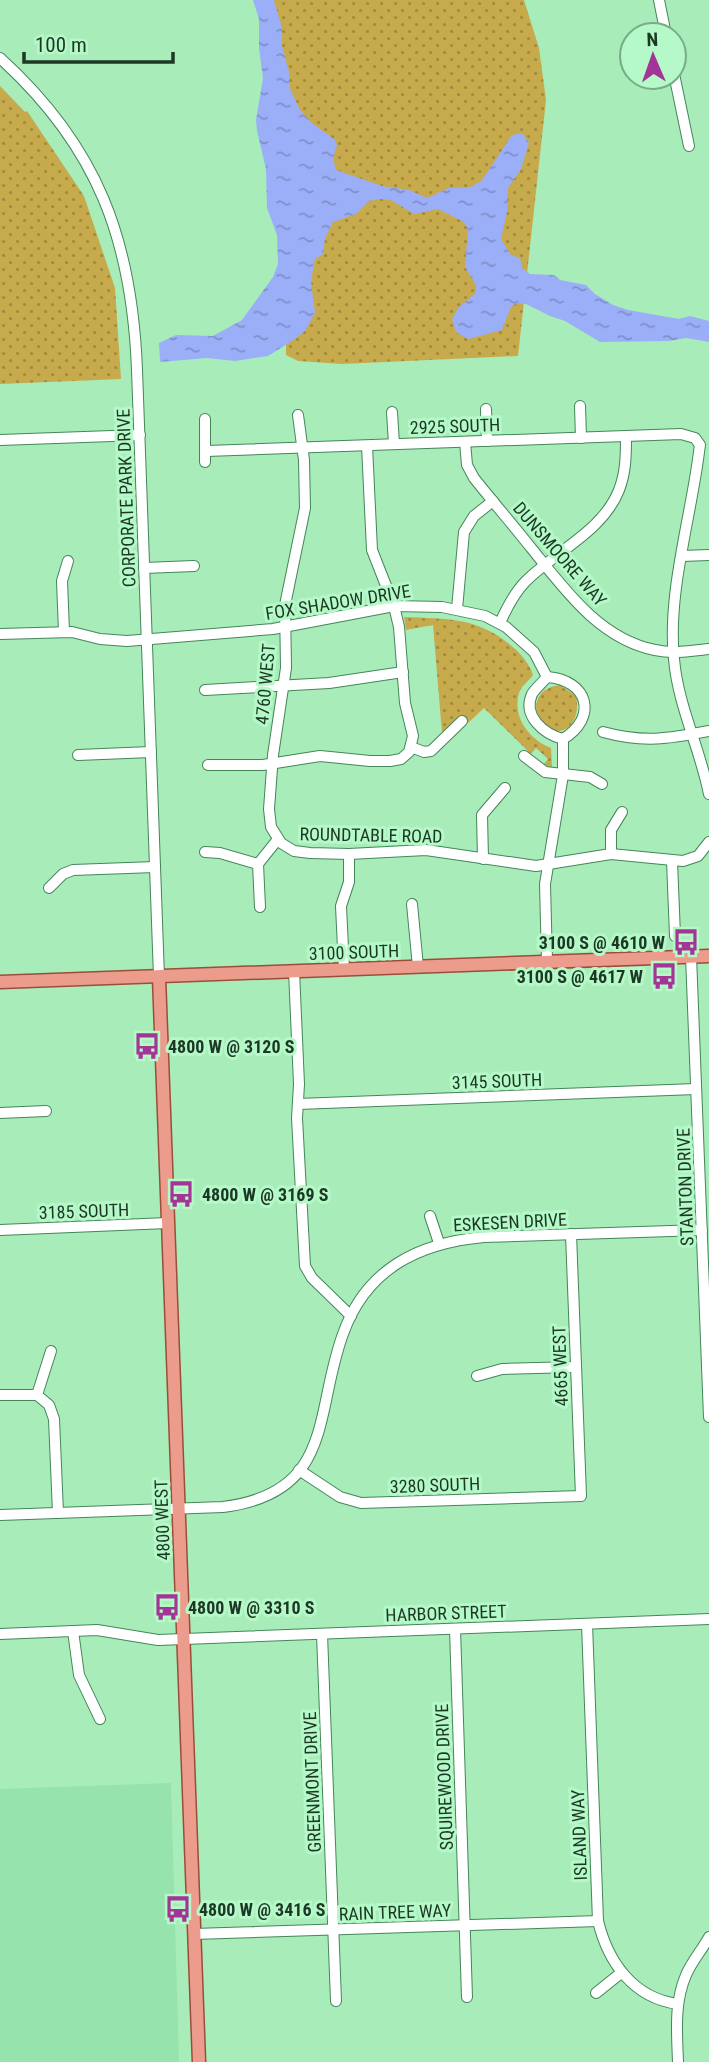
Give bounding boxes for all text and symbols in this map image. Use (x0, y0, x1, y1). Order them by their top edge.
scale bar (24, 21, 173, 65)
north arrow (618, 21, 688, 91)
text: N (646, 28, 659, 51)
text: 100 m (35, 33, 87, 57)
street label: CORPORATE PARK DRIVE (112, 408, 140, 588)
street label: 2925 SOUTH (409, 414, 501, 438)
street label: DUNSMOORE WAY (509, 498, 611, 611)
street label: FOX SHADOW DRIVE (264, 580, 412, 624)
street label: 4760 WEST (251, 643, 279, 725)
street label: ROUNDTABLE ROAD (299, 823, 443, 847)
bus stop icon: 3100 S @ 4610 W (671, 927, 701, 957)
place label: 3100 S @ 4610 W (539, 932, 665, 953)
street label: 3100 SOUTH (308, 940, 400, 964)
bus stop icon: 3100 S @ 4617 W (649, 961, 679, 991)
place label: 3100 S @ 4617 W (517, 966, 643, 987)
bus stop icon: 4800 W @ 3120 S (132, 1031, 162, 1061)
place label: 4800 W @ 3120 S (168, 1036, 295, 1057)
street label: 3145 SOUTH (451, 1069, 543, 1093)
street label: STANTON DRIVE (672, 1128, 698, 1246)
bus stop icon: 4800 W @ 3169 S (166, 1179, 196, 1209)
place label: 4800 W @ 3169 S (202, 1184, 329, 1205)
street label: 3185 SOUTH (38, 1199, 130, 1223)
street label: ESKESEN DRIVE (453, 1209, 568, 1235)
street label: 4665 WEST (548, 1325, 572, 1407)
street label: 3280 SOUTH (389, 1473, 481, 1497)
street label: 4800 WEST (150, 1479, 174, 1561)
bus stop icon: 4800 W @ 3310 S (152, 1592, 182, 1622)
place label: 4800 W @ 3310 S (188, 1597, 315, 1618)
street label: HARBOR STREET (385, 1600, 507, 1626)
street label: SQUIREWOOD DRIVE (431, 1703, 457, 1851)
street label: GREENMONT DRIVE (299, 1711, 325, 1853)
street label: ISLAND WAY (567, 1789, 591, 1881)
bus stop icon: 4800 W @ 3416 S (163, 1894, 193, 1924)
place label: 4800 W @ 3416 S (199, 1899, 326, 1920)
street label: RAIN TREE WAY (338, 1900, 452, 1924)

